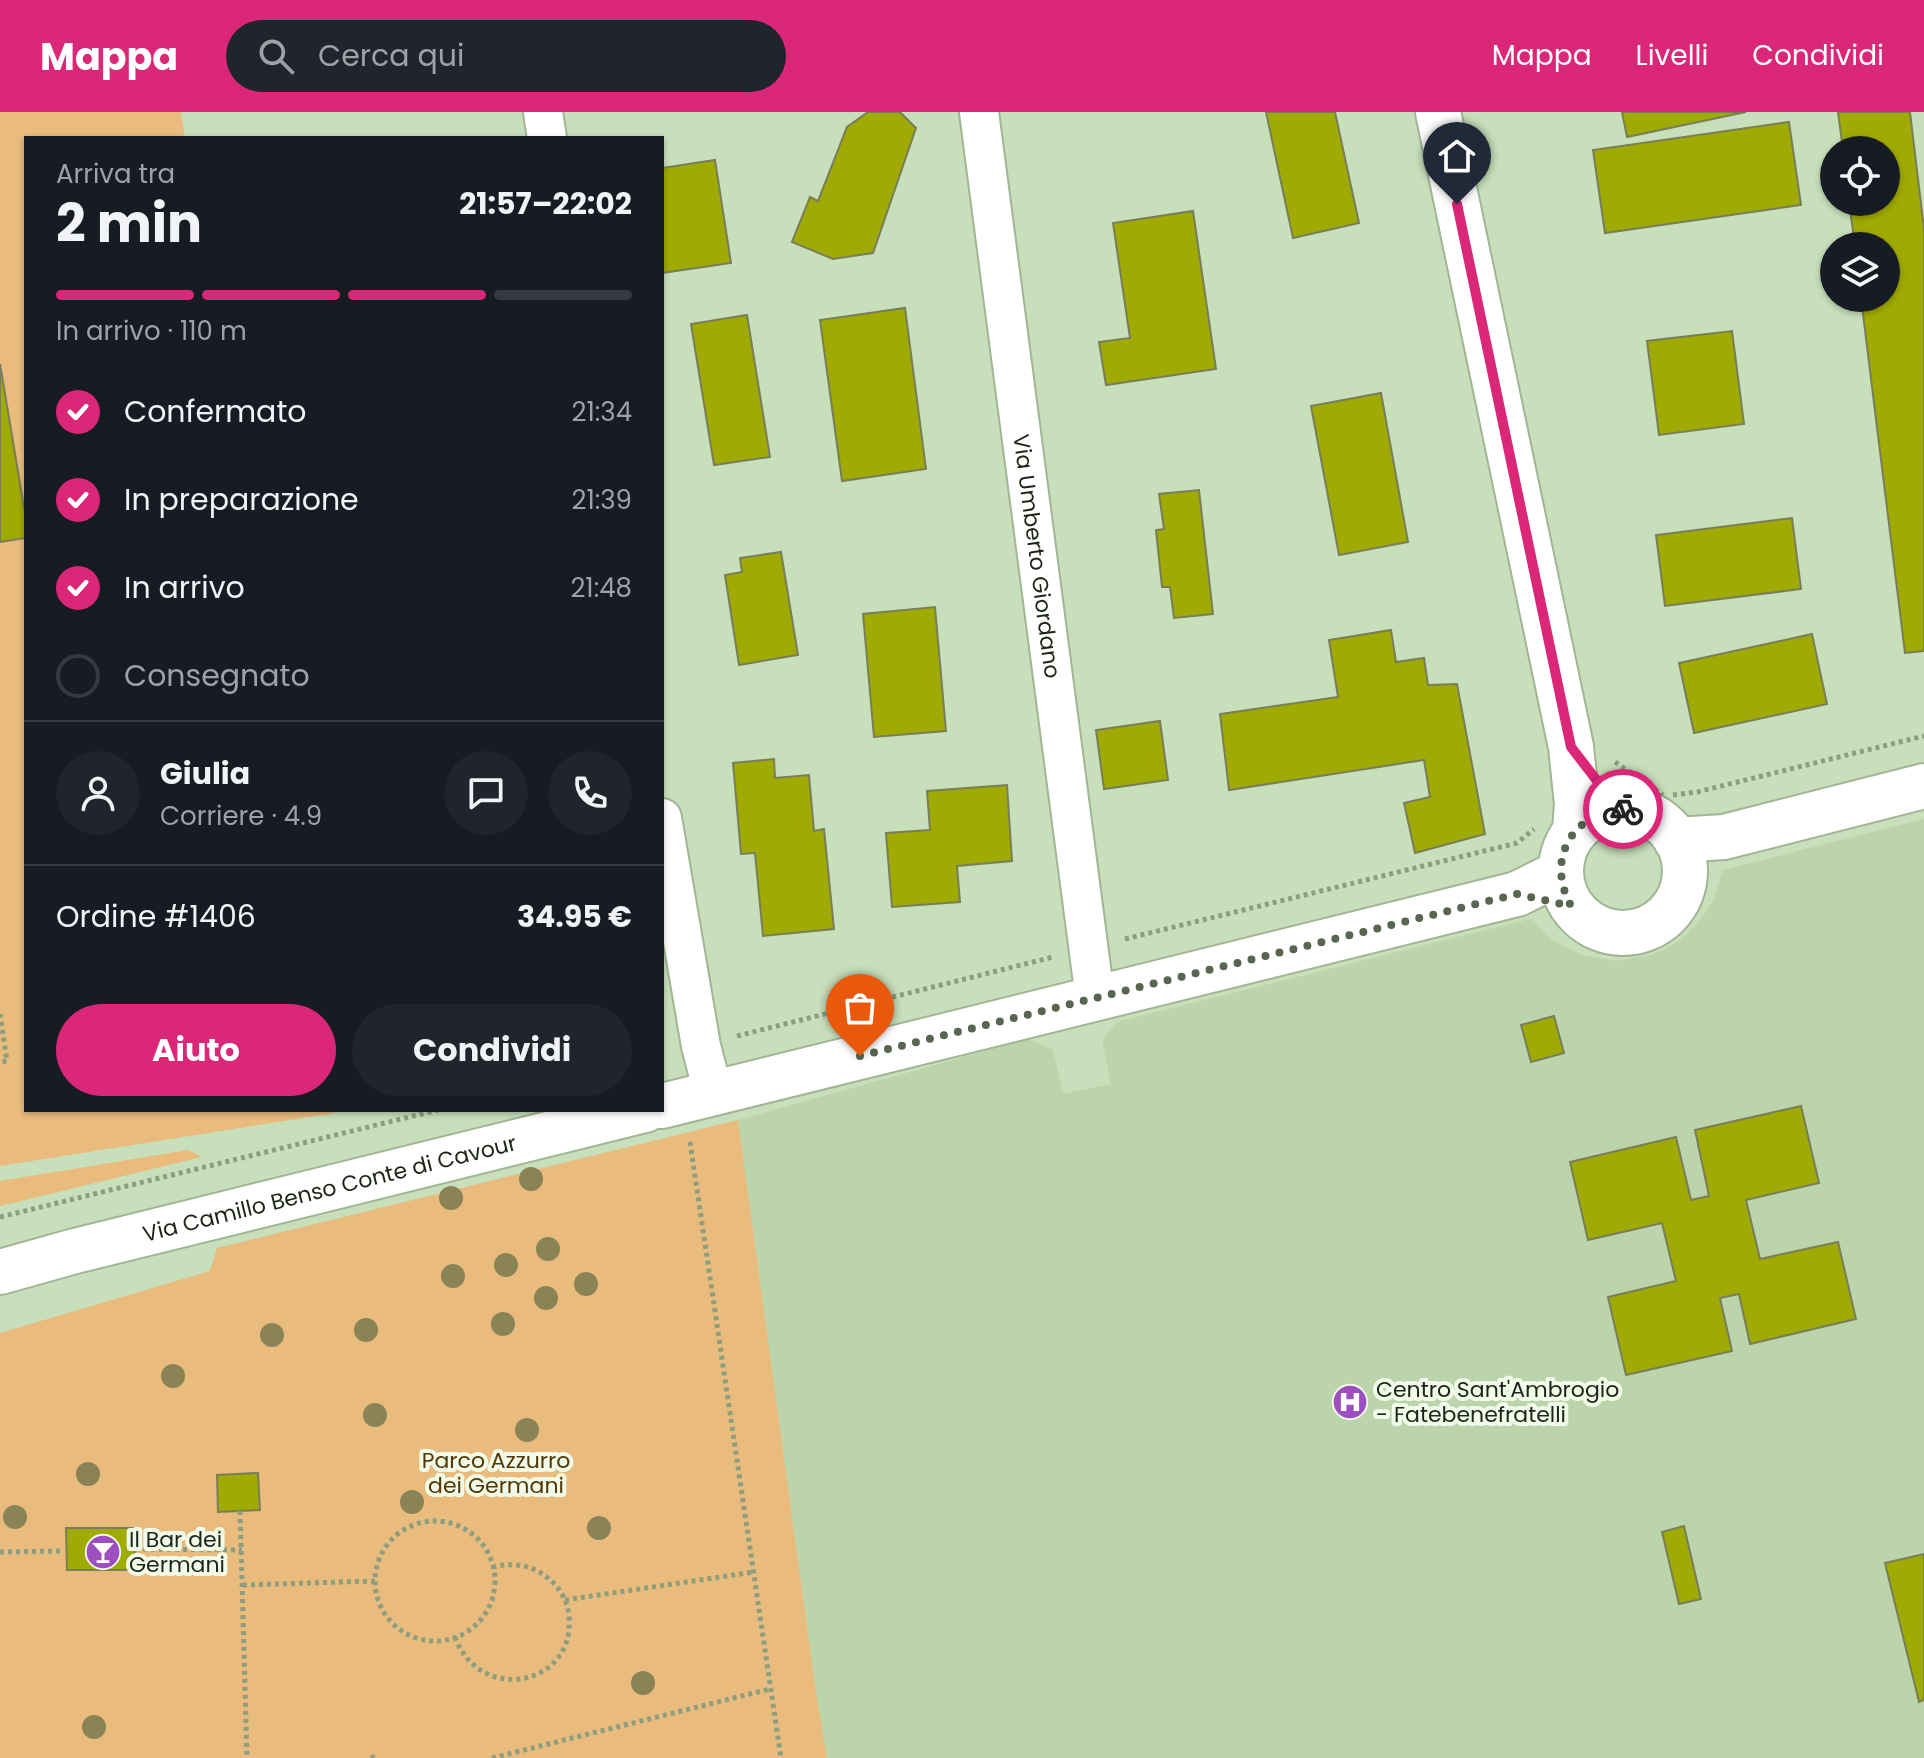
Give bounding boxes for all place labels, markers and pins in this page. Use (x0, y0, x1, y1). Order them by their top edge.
pin (1423, 122, 1491, 204)
pin (826, 974, 894, 1056)
place label: Centro Sant'Ambrogio - Fatebenefratelli (1376, 1374, 1619, 1430)
hospital icon: Centro Sant'Ambrogio - Fatebenefratelli (1331, 1383, 1369, 1421)
place label: Il Bar dei Germani (129, 1524, 225, 1580)
bar icon: Il Bar dei Germani (84, 1533, 122, 1571)

